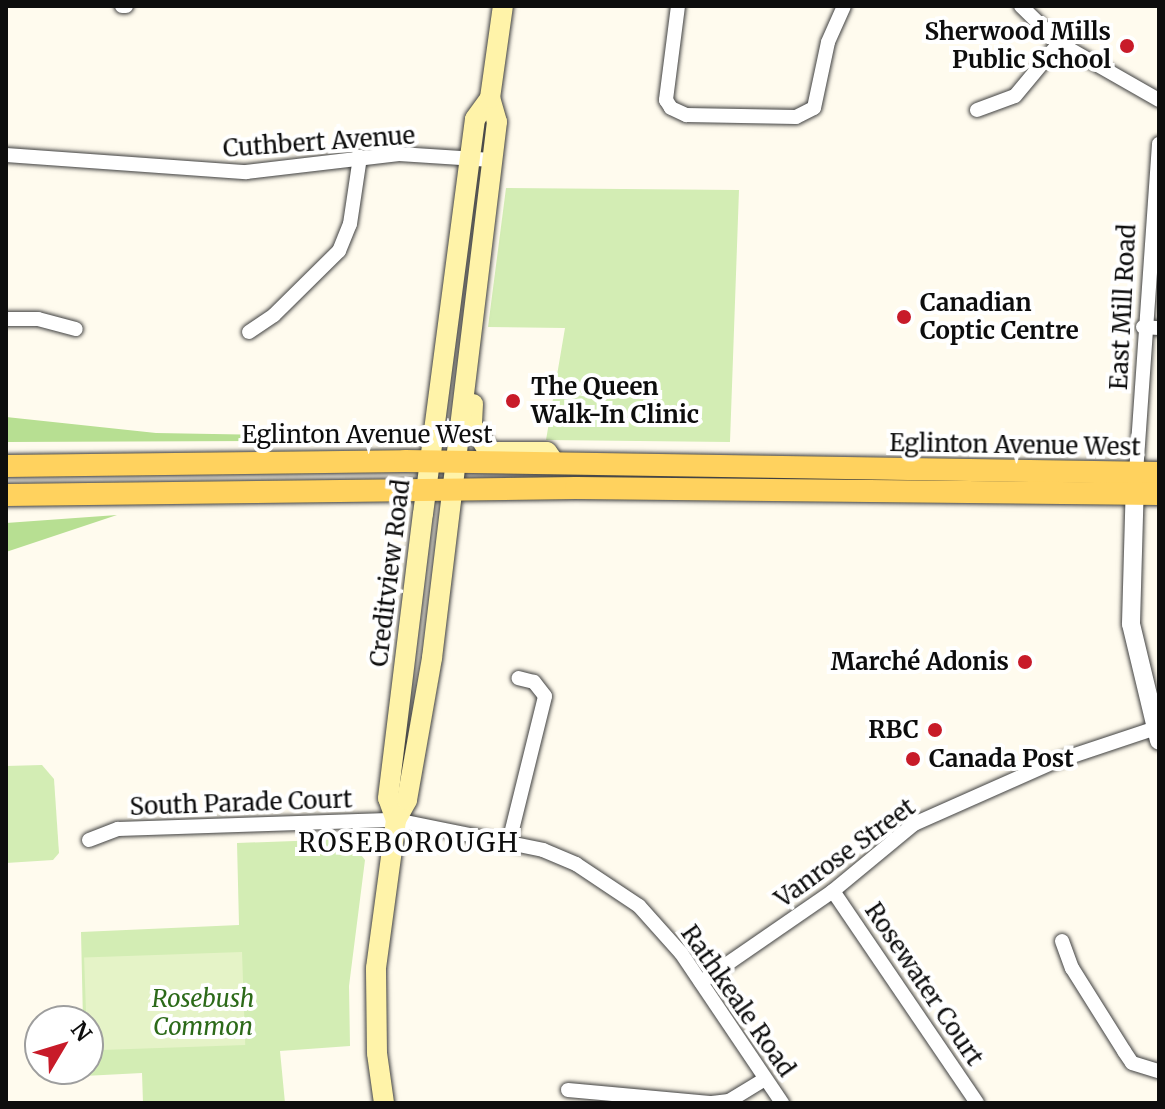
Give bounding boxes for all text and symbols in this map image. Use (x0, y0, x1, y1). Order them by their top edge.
place label: Sherwood Mills Public School (925, 18, 1111, 74)
marker: Sherwood Mills Public School (1118, 37, 1136, 55)
street label: Cuthbert Avenue (222, 121, 416, 163)
street label: East Mill Road (1104, 223, 1142, 391)
place label: Canadian Coptic Centre (920, 289, 1079, 345)
marker: Canadian Coptic Centre (895, 308, 913, 326)
place label: The Queen Walk-In Clinic (531, 373, 699, 429)
marker: The Queen Walk-In Clinic (502, 390, 524, 412)
street label: Eglinton Avenue West (241, 421, 493, 449)
street label: Eglinton Avenue West (889, 428, 1141, 462)
street label: Creditview Road (364, 478, 416, 668)
place label: Marché Adonis (831, 648, 1009, 676)
marker: Marché Adonis (1016, 653, 1034, 671)
place label: RBC (868, 716, 919, 744)
marker: RBC (926, 721, 944, 739)
place label: Canada Post (929, 745, 1074, 773)
marker: Canada Post (904, 750, 922, 768)
street label: South Parade Court (129, 785, 353, 821)
street label: Vanrose Street (769, 792, 921, 914)
district label: ROSEBOROUGH (298, 827, 520, 859)
street label: Rosewater Court (859, 897, 989, 1071)
street label: Rathkeale Road (675, 920, 801, 1082)
park label: Rosebush Common (152, 985, 254, 1041)
north arrow (24, 1005, 104, 1085)
text: N (65, 1016, 98, 1047)

